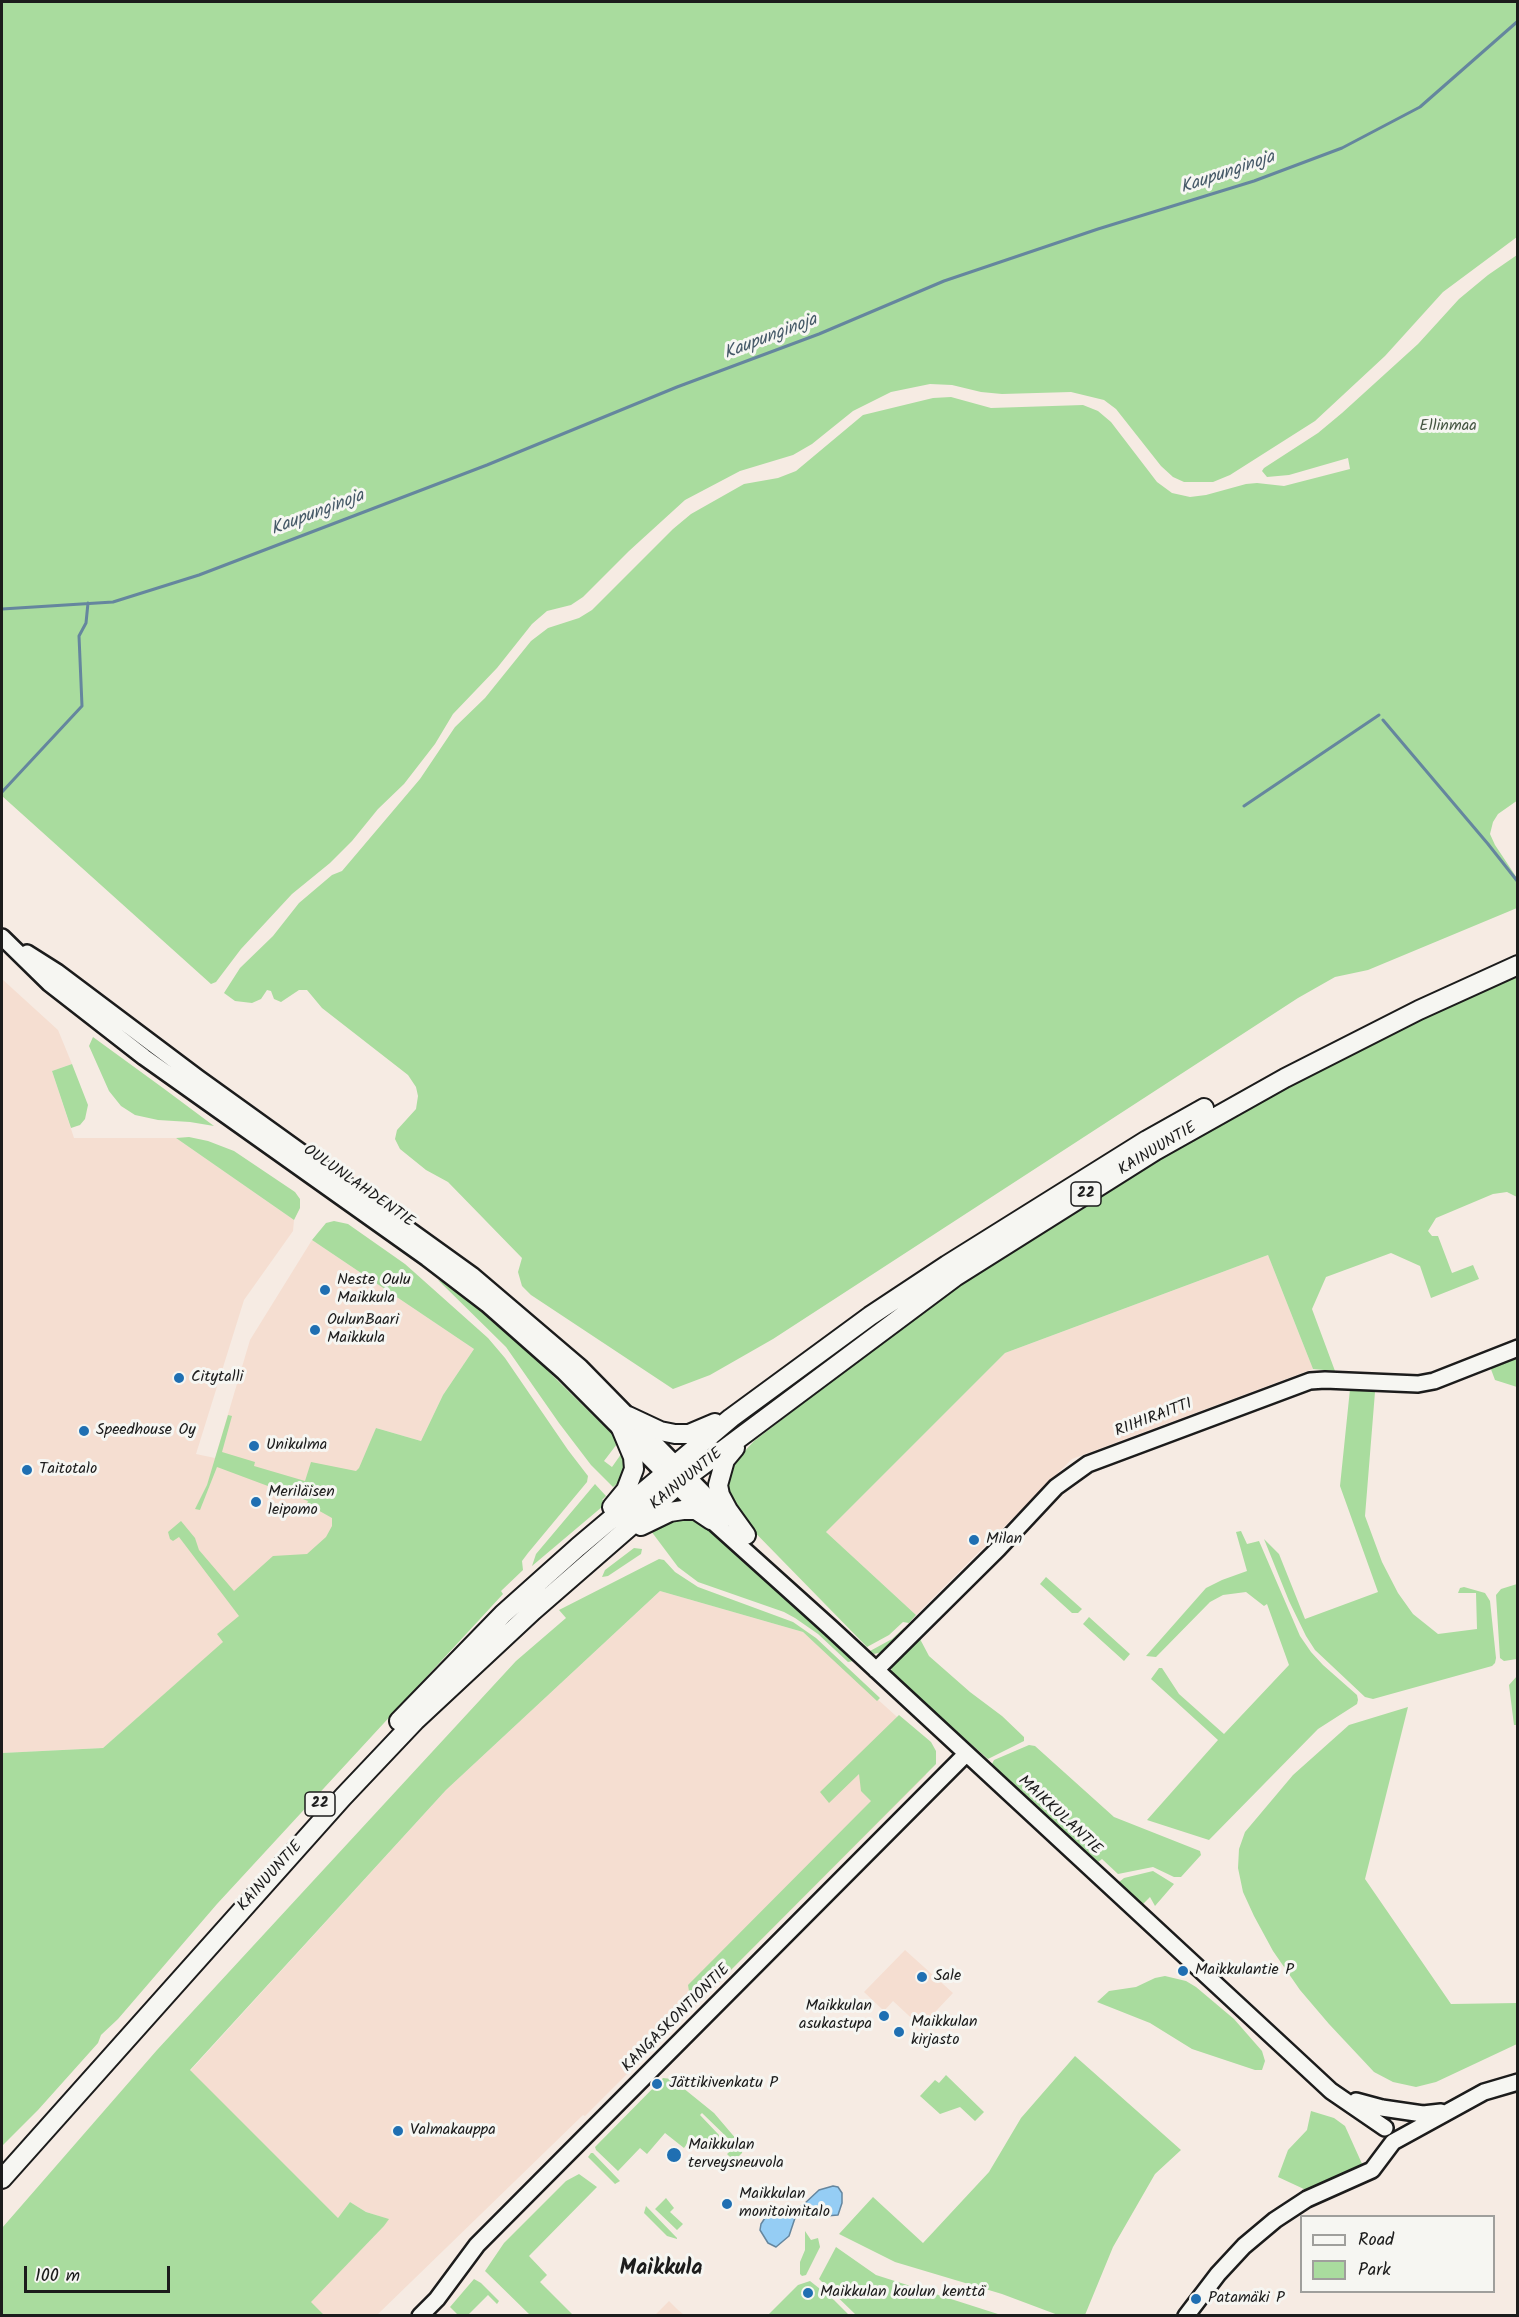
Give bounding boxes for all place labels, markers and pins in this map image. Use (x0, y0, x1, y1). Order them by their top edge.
place label: Neste Oulu Maikkula (337, 1271, 411, 1309)
marker: Neste Oulu Maikkula (318, 1283, 332, 1297)
place label: OulunBaari Maikkula (327, 1311, 399, 1349)
marker: OulunBaari Maikkula (308, 1323, 322, 1337)
place label: Citytalli (191, 1368, 243, 1388)
marker: Citytalli (172, 1371, 186, 1385)
place label: Speedhouse Oy (96, 1421, 196, 1441)
marker: Speedhouse Oy (77, 1424, 91, 1438)
place label: Unikulma (266, 1436, 327, 1456)
marker: Unikulma (247, 1439, 261, 1453)
place label: Taitotalo (39, 1460, 97, 1480)
marker: Taitotalo (20, 1463, 34, 1477)
place label: Meriläisen leipomo (268, 1483, 335, 1521)
marker: Meriläisen leipomo (249, 1495, 263, 1509)
place label: Milan (986, 1530, 1022, 1550)
marker: Milan (967, 1533, 981, 1547)
place label: Maikkulantie P (1195, 1961, 1294, 1981)
marker: Maikkulantie P (1176, 1964, 1190, 1978)
place label: Sale (934, 1967, 961, 1987)
marker: Sale (915, 1970, 929, 1984)
place label: Maikkulan asukastupa (799, 1997, 872, 2035)
marker: Maikkulan asukastupa (877, 2009, 891, 2023)
place label: Maikkulan kirjasto (911, 2013, 978, 2051)
marker: Maikkulan kirjasto (892, 2025, 906, 2039)
place label: Jättikivenkatu P (669, 2074, 778, 2094)
marker: Jättikivenkatu P (650, 2077, 664, 2091)
place label: Valmakauppa (410, 2121, 496, 2141)
marker: Valmakauppa (391, 2124, 405, 2138)
place label: Maikkulan terveysneuvola (688, 2136, 784, 2174)
marker: Maikkulan terveysneuvola (665, 2146, 683, 2164)
place label: Maikkulan monitoimitalo (739, 2185, 830, 2223)
marker: Maikkulan monitoimitalo (720, 2197, 734, 2211)
place label: Maikkulan koulun kenttä (820, 2283, 985, 2303)
marker: Maikkulan koulun kenttä (801, 2286, 815, 2300)
place label: Patamäki P (1208, 2289, 1285, 2309)
marker: Patamäki P (1189, 2292, 1203, 2306)

